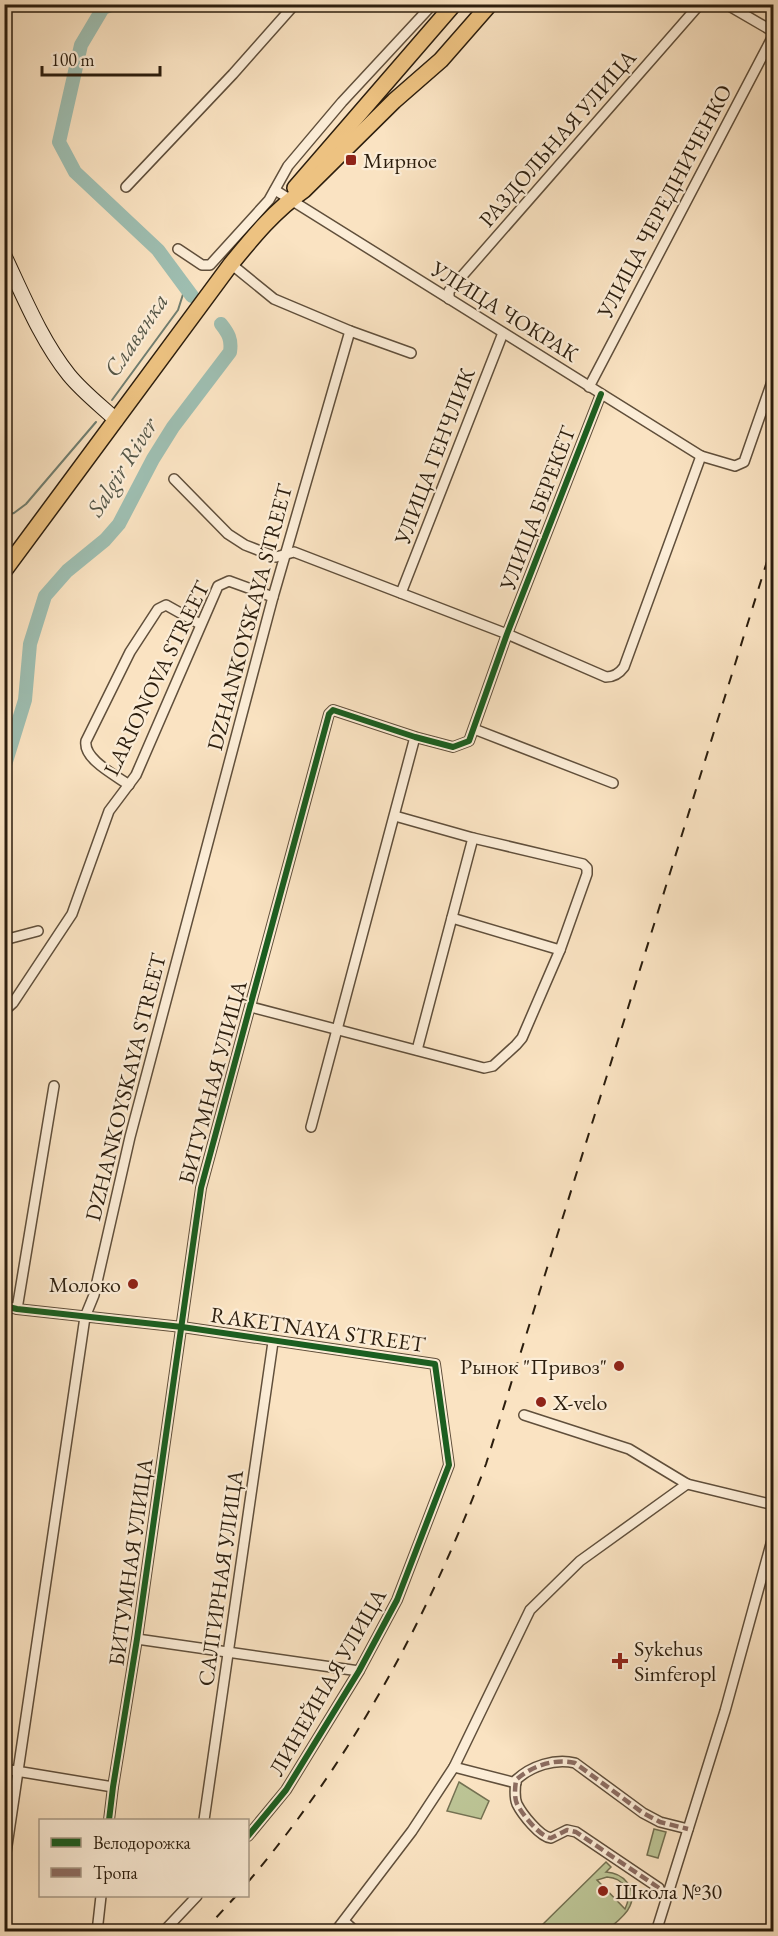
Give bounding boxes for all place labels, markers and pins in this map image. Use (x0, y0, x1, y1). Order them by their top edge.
place label: Мирное (363, 146, 437, 175)
marker: Мирное (344, 153, 358, 167)
place label: Молоко (49, 1270, 121, 1299)
marker: Молоко (126, 1277, 140, 1291)
place label: Рынок "Привоз" (460, 1352, 607, 1381)
marker: Рынок "Привоз" (612, 1359, 626, 1373)
place label: X-velo (552, 1388, 608, 1417)
marker: X-velo (534, 1395, 548, 1409)
place label: Sykehus Simferopl (634, 1634, 716, 1688)
marker: Sykehus Simferopl (611, 1652, 629, 1670)
place label: Школа №30 (615, 1877, 723, 1906)
marker: Школа №30 (596, 1884, 610, 1898)

